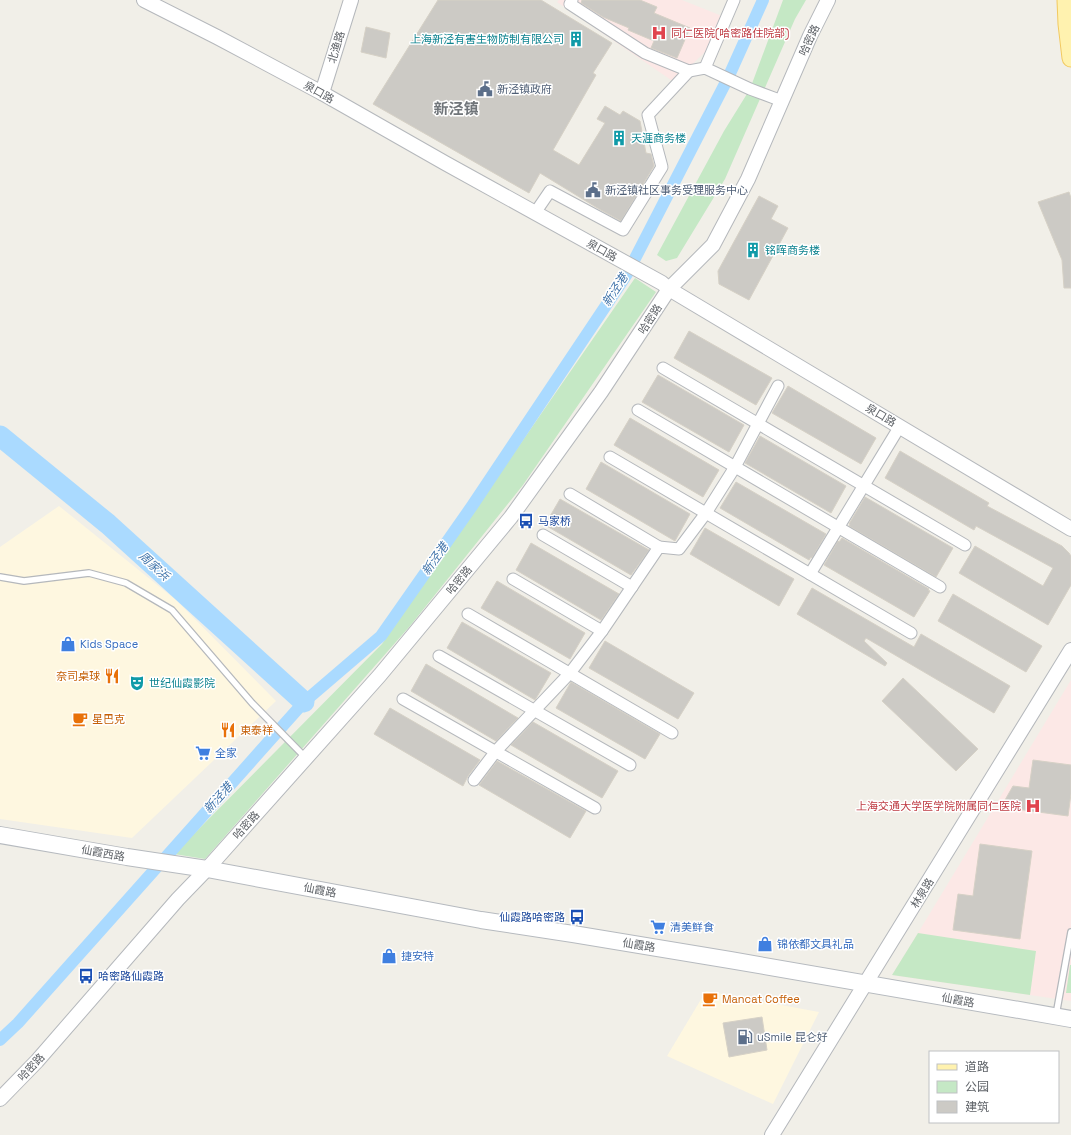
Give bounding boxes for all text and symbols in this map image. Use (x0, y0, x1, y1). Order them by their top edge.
street label: 哈密路 (796, 22, 822, 58)
hospital icon: 同仁医院(哈密路住院部) (650, 24, 668, 42)
place label: 同仁医院(哈密路住院部) (671, 26, 789, 40)
street label: 北渔路 (324, 29, 348, 65)
building icon: 上海新泾有害生物防制有限公司 (567, 30, 585, 48)
place label: 上海新泾有害生物防制有限公司 (410, 32, 564, 46)
street label: 泉口路 (301, 78, 337, 106)
public building icon: 新泾镇政府 (476, 80, 494, 98)
place label: 新泾镇政府 (497, 82, 552, 96)
district label: 新泾镇 (433, 99, 479, 118)
building icon: 天涯商务楼 (610, 129, 628, 147)
place label: 天涯商务楼 (631, 131, 686, 145)
public building icon: 新泾镇社区事务受理服务中心 (584, 181, 602, 199)
place label: 新泾镇社区事务受理服务中心 (605, 183, 748, 197)
street label: 泉口路 (584, 236, 620, 264)
building icon: 铭晖商务楼 (744, 241, 762, 259)
place label: 铭晖商务楼 (765, 243, 820, 257)
water label: 新泾港 (598, 269, 633, 309)
street label: 哈密路 (635, 301, 665, 337)
street label: 泉口路 (863, 401, 899, 429)
bus stop icon: 马家桥 (517, 512, 535, 530)
place label: 马家桥 (538, 514, 571, 528)
water label: 新泾港 (418, 538, 453, 578)
water label: 周家浜 (135, 548, 173, 585)
street label: 哈密路 (443, 563, 475, 597)
shop icon: Kids Space (59, 635, 77, 653)
place label: Kids Space (80, 637, 138, 651)
restaurant icon: 奈司桌球 (103, 667, 121, 685)
place label: 奈司桌球 (56, 669, 100, 683)
theatre icon: 世纪仙霞影院 (128, 674, 146, 692)
place label: 世纪仙霞影院 (149, 676, 215, 690)
cafe icon: 星巴克 (71, 710, 89, 728)
place label: 星巴克 (92, 712, 125, 726)
restaurant icon: 東泰祥 (219, 721, 237, 739)
place label: 東泰祥 (240, 723, 273, 737)
supermarket icon: 全家 (194, 744, 212, 762)
place label: 全家 (215, 746, 237, 760)
water label: 新泾港 (200, 778, 237, 817)
hospital icon: 上海交通大学医学院附属同仁医院 (1024, 797, 1042, 815)
place label: 上海交通大学医学院附属同仁医院 (856, 799, 1021, 813)
street label: 哈密路 (230, 808, 262, 842)
street label: 仙霞西路 (80, 842, 126, 864)
street label: 林泉路 (907, 875, 937, 911)
street label: 仙霞路 (302, 880, 338, 900)
bus stop icon: 仙霞路哈密路 (568, 908, 586, 926)
place label: 仙霞路哈密路 (499, 910, 565, 924)
supermarket icon: 清美鲜食 (649, 918, 667, 936)
place label: 清美鲜食 (670, 920, 714, 934)
shop icon: 锦依都文具礼品 (756, 935, 774, 953)
street label: 仙霞路 (622, 936, 656, 954)
place label: 锦依都文具礼品 (777, 937, 854, 951)
shop icon: 捷安特 (380, 947, 398, 965)
place label: 捷安特 (401, 949, 434, 963)
bus stop icon: 哈密路仙霞路 (77, 967, 95, 985)
place label: 哈密路仙霞路 (98, 969, 164, 983)
cafe icon: Mancat Coffee (701, 990, 719, 1008)
street label: 仙霞路 (941, 990, 975, 1010)
place label: Mancat Coffee (722, 992, 800, 1006)
fuel station icon: uSmile 昆仑好 (736, 1028, 754, 1046)
place label: uSmile 昆仑好 (757, 1030, 828, 1044)
street label: 哈密路 (15, 1050, 47, 1084)
legend (929, 1051, 1059, 1123)
text: 道路 (965, 1059, 989, 1075)
text: 公园 (965, 1079, 989, 1095)
text: 建筑 (965, 1099, 989, 1115)

